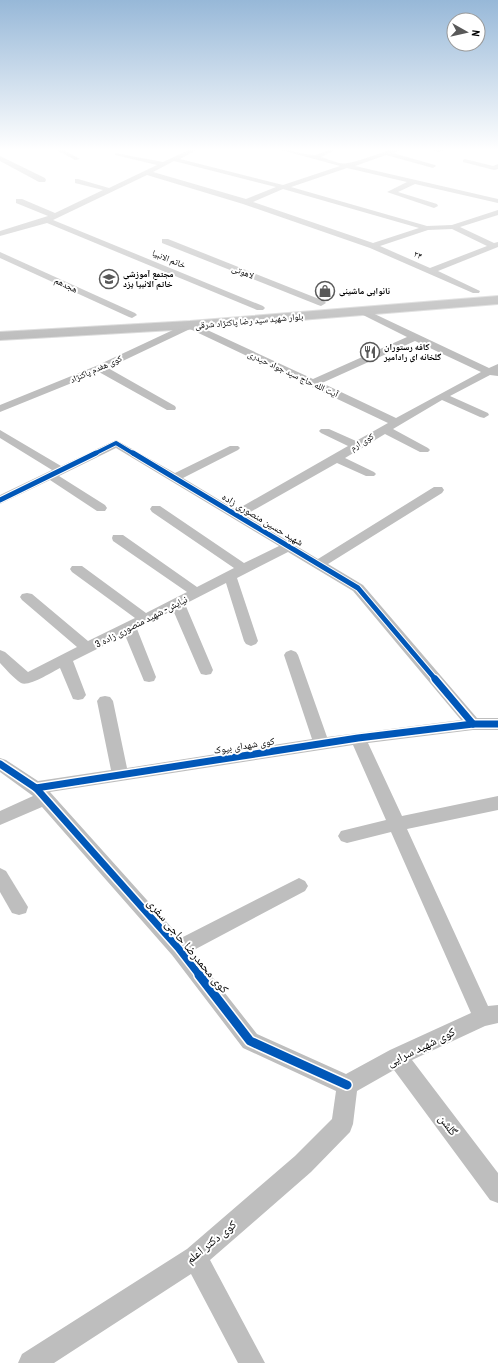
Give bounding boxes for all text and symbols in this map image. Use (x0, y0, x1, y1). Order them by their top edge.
north arrow (446, 12, 486, 52)
text: N (469, 29, 483, 38)
street label: خاتم الانبیا (150, 247, 188, 271)
street label: ۲۴ (412, 248, 424, 262)
street label: لاهوتی (230, 262, 256, 282)
school or university icon: مجتمع آموزشی خاتم الانبیا یزد (98, 268, 120, 290)
place label: مجتمع آموزشی خاتم الانبیا یزد (123, 268, 174, 290)
street label: هجدهم (53, 274, 80, 296)
shop icon: نانوایی ماشینی (314, 280, 336, 302)
place label: نانوایی ماشینی (339, 285, 391, 297)
street label: بلوار شهید سید رضا پاکنژاد شرقی (194, 310, 304, 332)
restaurant icon: کافه رستوران گلخانه ای رادامیر (359, 341, 381, 363)
place label: کافه رستوران گلخانه ای رادامیر (383, 341, 441, 363)
street label: آیت الله حاج سید جواد حیدری (246, 348, 341, 401)
street label: کوی هفدم پاکنژاد (68, 352, 124, 387)
street label: کوی ارم (348, 430, 377, 455)
street label: شهید حسین منصوری زاده (220, 490, 306, 549)
street label: نیایش- شهید منصوری زاده 3 (93, 592, 190, 650)
street label: کوی شهدای بیوک (213, 734, 275, 757)
street label: کوی محمدرضا حاجی سفری (144, 895, 232, 997)
street label: کوی شهید سرایی (384, 1024, 458, 1070)
street label: گلشن (435, 1111, 461, 1139)
street label: کوی دکتر اعلم (182, 1217, 240, 1267)

